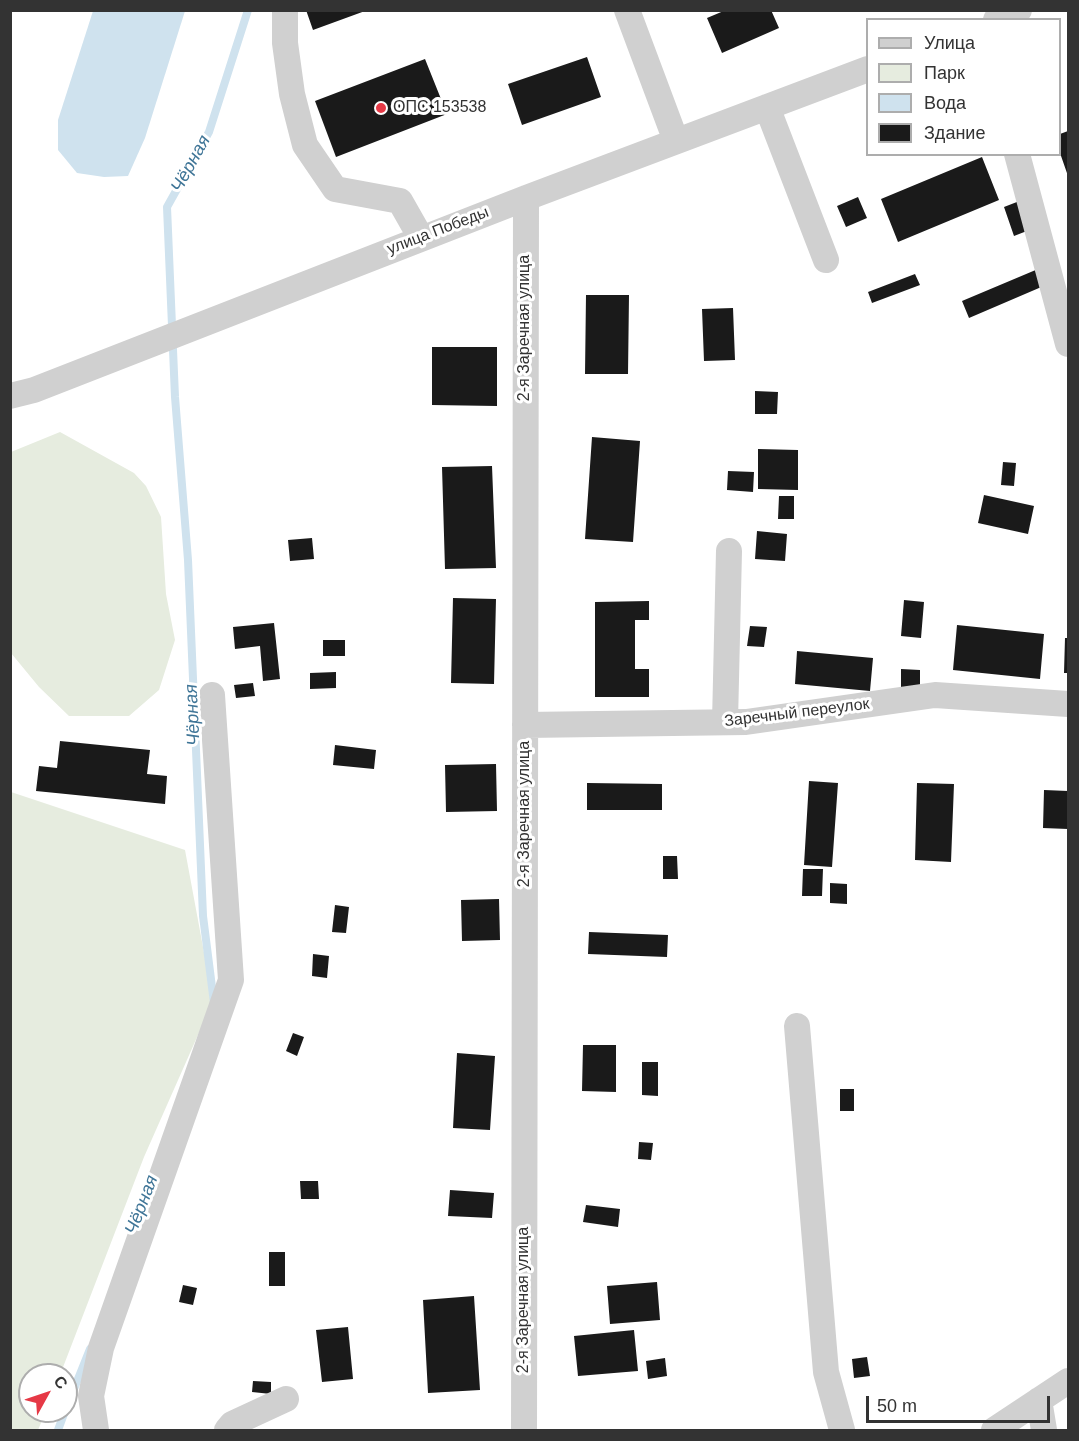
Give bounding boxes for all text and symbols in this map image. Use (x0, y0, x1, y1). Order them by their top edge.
legend (866, 18, 1061, 156)
text: Улица (924, 33, 975, 53)
text: Парк (924, 63, 965, 83)
text: Вода (924, 93, 966, 113)
place label: ОПС 153538 (393, 98, 486, 118)
marker: ОПС 153538 (374, 101, 388, 115)
text: Здание (924, 123, 985, 143)
water label: Чёрная (167, 132, 215, 196)
street label: улица Победы (385, 203, 491, 259)
street label: 2-я Заречная улица (515, 255, 535, 401)
water label: Чёрная (181, 684, 205, 746)
street label: Заречный переулок (723, 695, 871, 731)
street label: 2-я Заречная улица (515, 741, 535, 887)
water label: Чёрная (121, 1172, 163, 1238)
street label: 2-я Заречная улица (514, 1227, 534, 1373)
north arrow (18, 1363, 78, 1423)
text: С (50, 1373, 71, 1392)
scale bar (869, 1384, 1054, 1422)
text: 50 m (877, 1396, 917, 1416)

